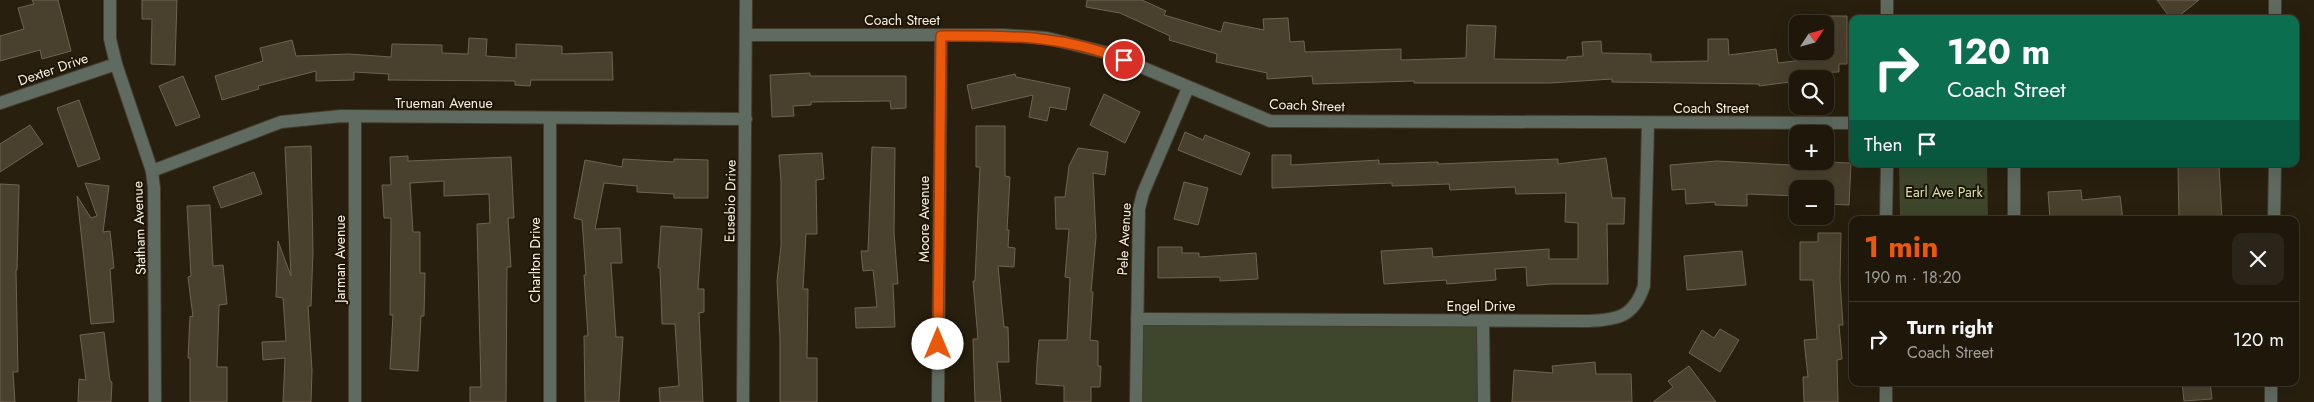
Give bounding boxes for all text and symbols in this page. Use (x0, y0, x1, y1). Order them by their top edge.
street label: Coach Street (864, 10, 940, 30)
north arrow (1789, 15, 1834, 60)
map controls (1789, 15, 1834, 225)
text: 120 m (1947, 27, 2050, 77)
icon: right (1864, 35, 1929, 100)
pin (1103, 39, 1145, 81)
icon: arrive (1110, 46, 1138, 74)
street label: Dexter Drive (15, 48, 91, 90)
button: search (1789, 70, 1834, 115)
text: Coach Street (1947, 73, 2066, 105)
street label: Trueman Avenue (395, 93, 493, 113)
street label: Coach Street (1269, 94, 1346, 116)
street label: Coach Street (1673, 98, 1749, 118)
button: + (1789, 125, 1834, 170)
icon: arrive (1913, 130, 1941, 158)
text: Then (1864, 131, 1903, 158)
street label: Eusebio Drive (719, 160, 741, 242)
street label: Moore Avenue (914, 176, 934, 262)
button: − (1789, 180, 1834, 225)
street label: Statham Avenue (127, 181, 151, 275)
park label: Earl Ave Park (1905, 182, 1984, 202)
street label: Pele Avenue (1112, 202, 1136, 276)
street label: Jarman Avenue (330, 215, 350, 305)
street label: Charlton Drive (525, 217, 545, 303)
text: 1 min (1864, 225, 1938, 268)
button: close (2232, 233, 2284, 285)
text: 190 m · 18:20 (1864, 266, 1961, 289)
street label: Engel Drive (1447, 296, 1515, 316)
text: Turn right (1907, 314, 1993, 341)
position arrow (911, 317, 963, 369)
icon: right (1864, 325, 1892, 353)
text: 120 m (2233, 326, 2284, 353)
text: Coach Street (1907, 341, 1993, 364)

